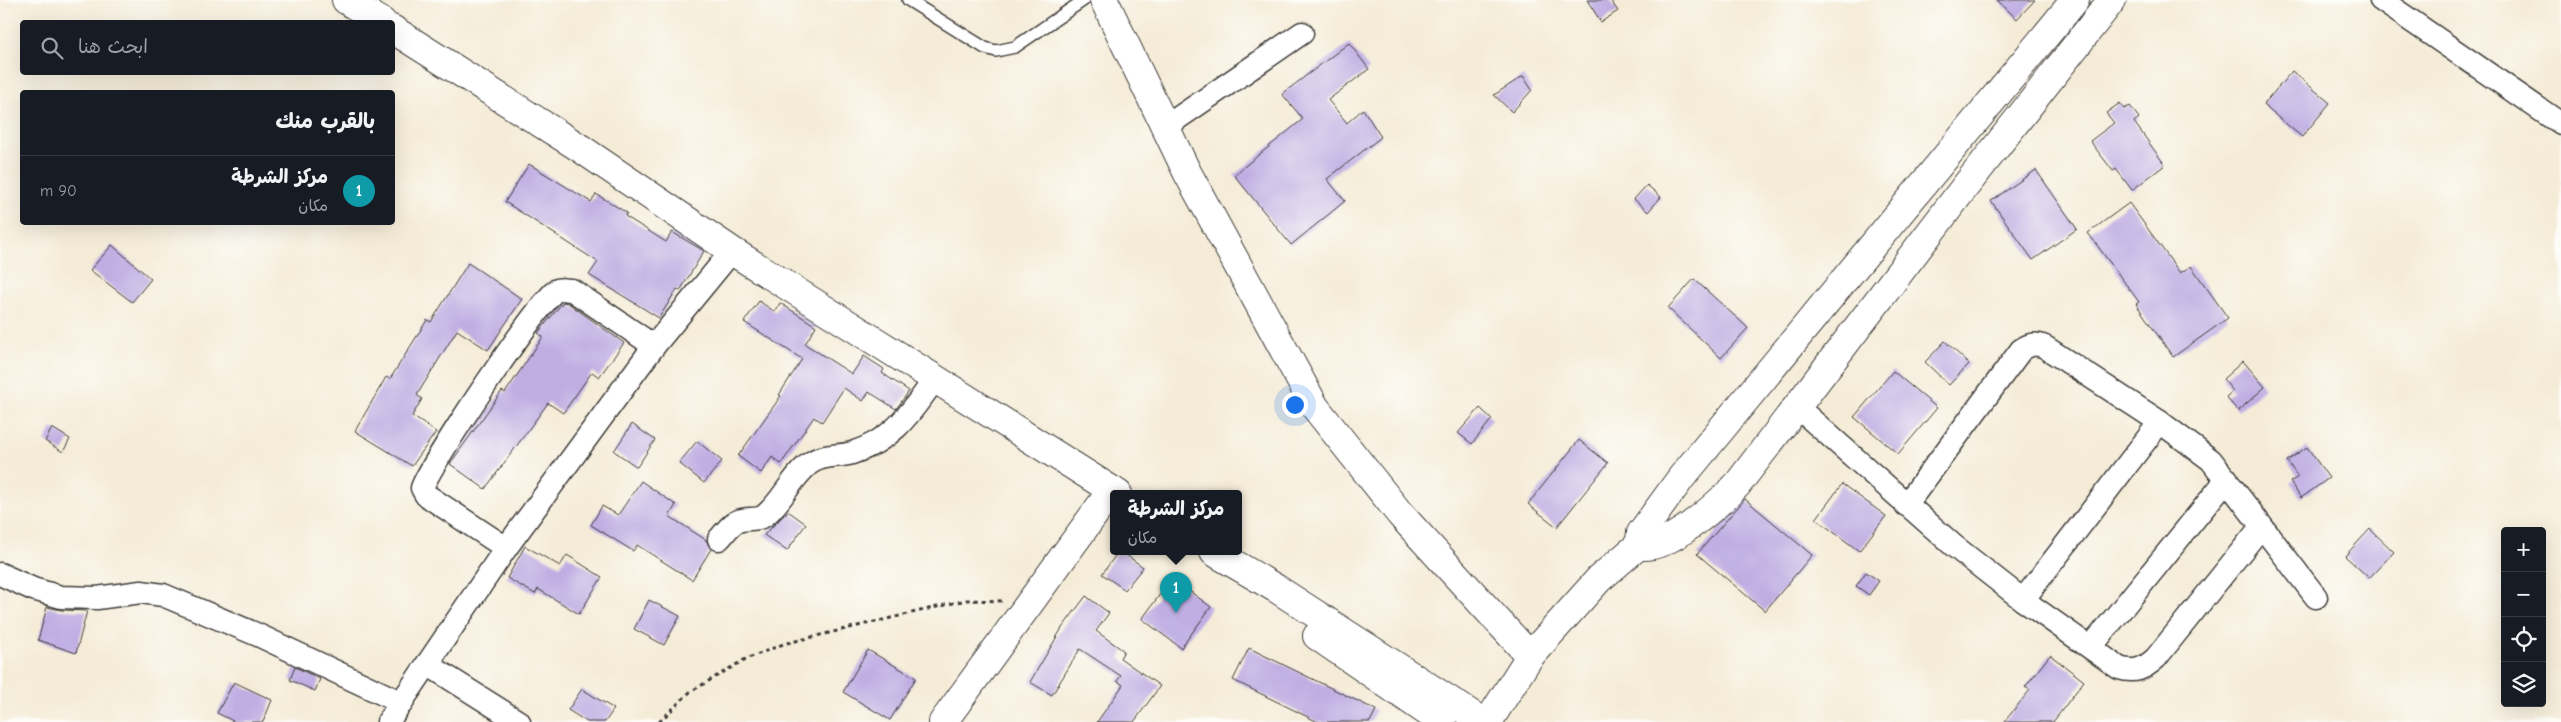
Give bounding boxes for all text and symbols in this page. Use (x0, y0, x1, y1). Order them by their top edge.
search box (20, 20, 395, 75)
icon: search (38, 34, 66, 62)
text: ابحث هنا (78, 36, 148, 58)
text: بالقرب منك (275, 109, 375, 133)
text: مركز الشرطة (231, 166, 328, 188)
text: 90 m (40, 182, 77, 200)
text: 1 (356, 182, 362, 200)
text: مكان (298, 197, 328, 215)
your location (1282, 392, 1308, 418)
popup (1110, 490, 1242, 555)
text: مركز الشرطة (1128, 498, 1224, 520)
map controls (2501, 527, 2546, 707)
button: + (2501, 527, 2546, 572)
text: مكان (1128, 529, 1157, 547)
pin: 1 (1160, 572, 1192, 613)
button: − (2501, 572, 2546, 617)
button: locate (2501, 617, 2546, 662)
button: layers (2501, 662, 2546, 707)

